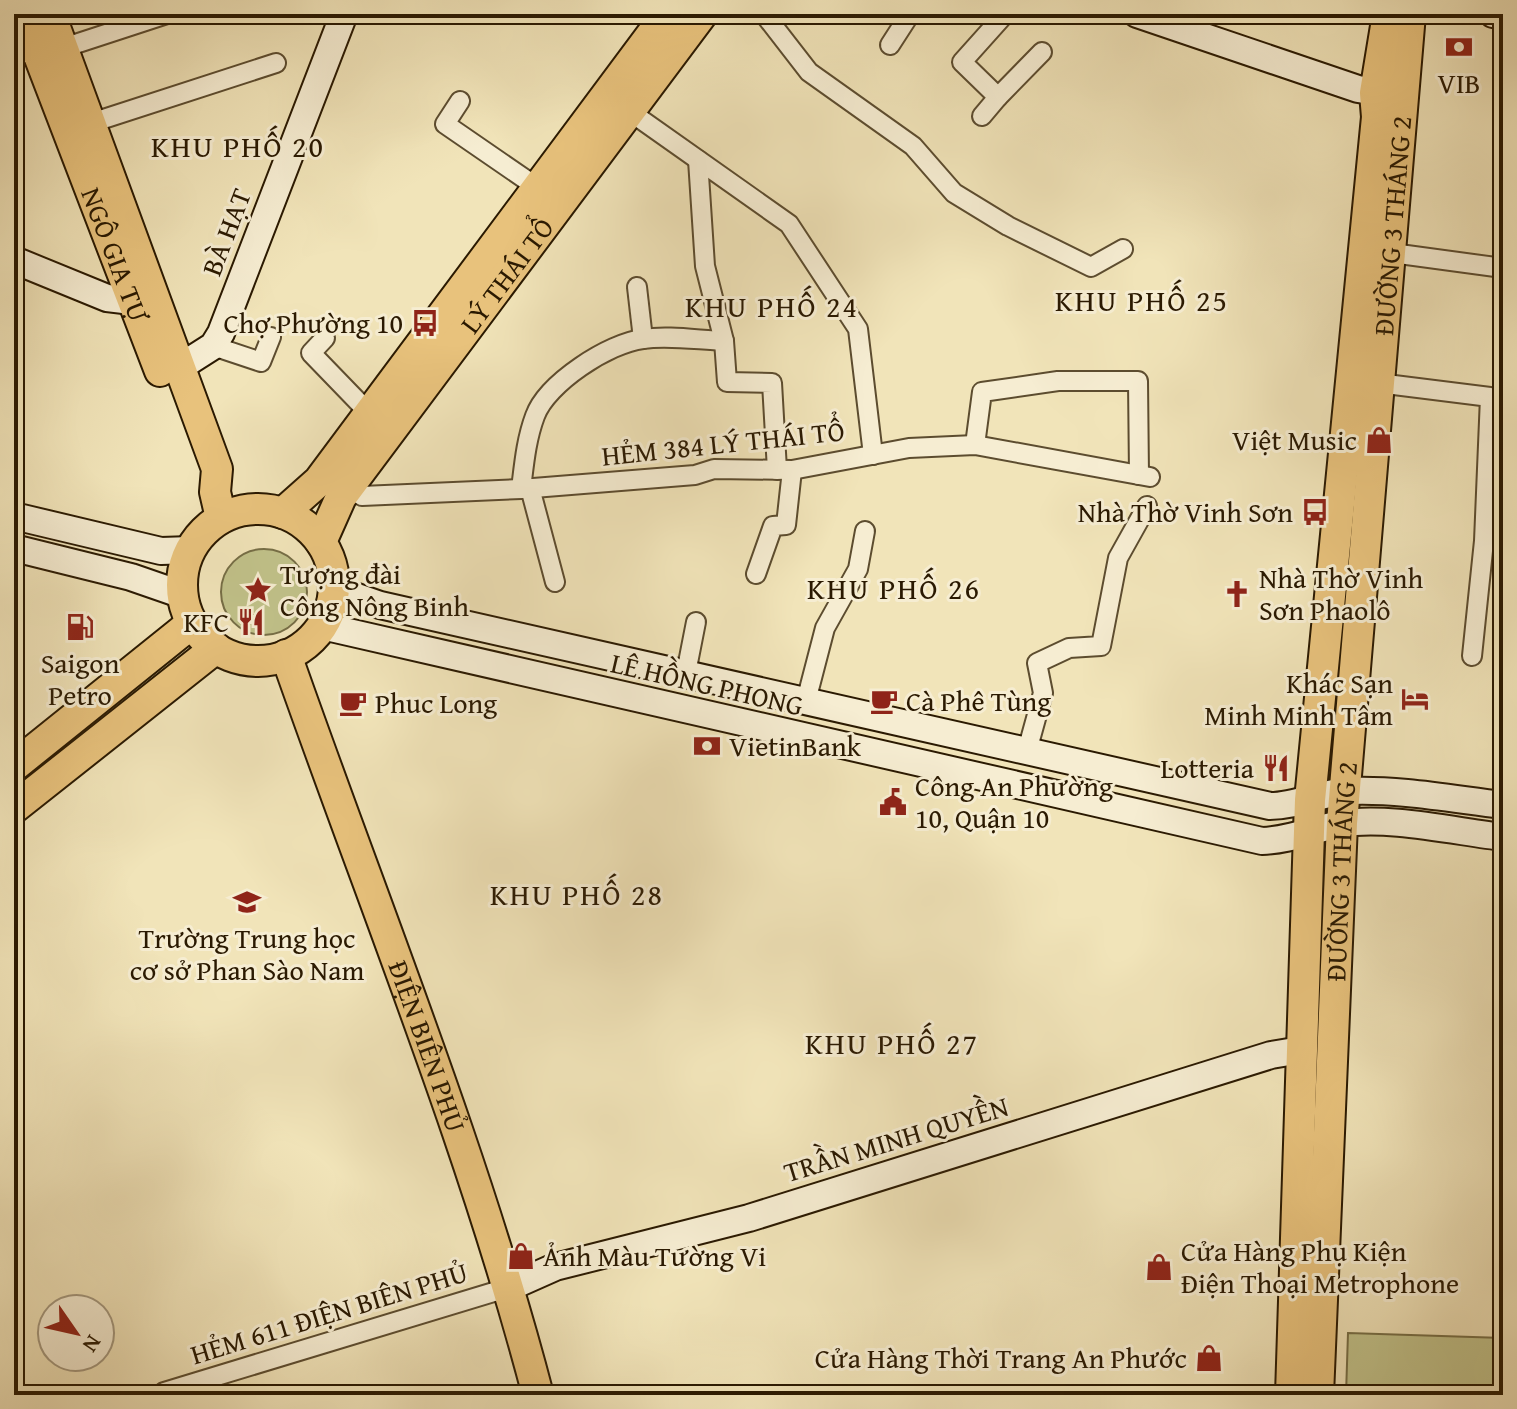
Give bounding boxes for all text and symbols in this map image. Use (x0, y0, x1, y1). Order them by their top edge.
bank icon: VIB (1444, 32, 1474, 62)
place label: VIB (1438, 62, 1480, 103)
street label: ĐƯỜNG 3 THÁNG 2 (1362, 114, 1421, 337)
district label: KHU PHỐ 20 (151, 124, 325, 168)
street label: NGÔ GIA TỰ (71, 181, 161, 329)
street label: BÀ HẠT (190, 182, 261, 281)
street label: LÝ THÁI TỔ (449, 208, 563, 342)
district label: KHU PHỐ 25 (1055, 278, 1229, 322)
district label: KHU PHỐ 24 (685, 284, 859, 328)
place label: Chợ Phường 10 (224, 302, 403, 343)
bus stop icon: Chợ Phường 10 (410, 308, 440, 338)
street label: HẺM 384 LÝ THÁI TỔ (600, 409, 846, 476)
place label: Việt Music (1232, 419, 1357, 460)
shop icon: Việt Music (1364, 425, 1394, 455)
place label: Nhà Thờ Vinh Sơn (1078, 491, 1293, 532)
bus stop icon: Nhà Thờ Vinh Sơn (1300, 497, 1330, 527)
place label: Tượng đài Công Nông Binh (280, 553, 469, 626)
place label: Nhà Thờ Vinh Sơn Phaolô (1259, 557, 1423, 630)
district label: KHU PHỐ 26 (807, 566, 981, 610)
place icon: Tượng đài Công Nông Binh (243, 575, 273, 605)
church icon: Nhà Thờ Vinh Sơn Phaolô (1222, 579, 1252, 609)
place label: KFC (184, 601, 229, 642)
restaurant icon: KFC (236, 607, 266, 637)
fuel station icon: Saigon Petro (65, 612, 95, 642)
street label: LÊ HỒNG PHONG (607, 641, 807, 726)
place label: Saigon Petro (41, 642, 120, 715)
place label: Khác Sạn Minh Minh Tâm (1204, 662, 1393, 735)
place label: Cà Phê Tùng (906, 680, 1051, 721)
place label: Phuc Long (375, 682, 497, 723)
hotel icon: Khác Sạn Minh Minh Tâm (1400, 684, 1430, 714)
cafe icon: Cà Phê Tùng (869, 686, 899, 716)
cafe icon: Phuc Long (338, 688, 368, 718)
place label: VietinBank (729, 725, 862, 766)
bank icon: VietinBank (692, 731, 722, 761)
place label: Lotteria (1161, 747, 1255, 788)
restaurant icon: Lotteria (1261, 753, 1291, 783)
street label: ĐƯỜNG 3 THÁNG 2 (1314, 760, 1367, 982)
place label: Công An Phường 10, Quận 10 (915, 765, 1113, 838)
public building icon: Công An Phường 10, Quận 10 (878, 787, 908, 817)
district label: KHU PHỐ 28 (490, 872, 664, 916)
school or university icon: Trường Trung học cơ sở Phan Sào Nam (232, 887, 262, 917)
place label: Trường Trung học cơ sở Phan Sào Nam (130, 917, 364, 990)
street label: ĐIỆN BIÊN PHỦ (379, 954, 477, 1137)
district label: KHU PHỐ 27 (805, 1021, 979, 1065)
street label: TRẦN MINH QUYỀN (779, 1085, 1013, 1192)
place label: Cửa Hàng Phụ Kiện Điện Thoại Metrophone (1181, 1230, 1459, 1303)
place label: Ảnh Màu Tường Vi (543, 1235, 766, 1276)
shop icon: Ảnh Màu Tường Vi (506, 1241, 536, 1271)
street label: HẺM 611 ĐIỆN BIÊN PHỦ (185, 1251, 473, 1374)
shop icon: Cửa Hàng Phụ Kiện Điện Thoại Metrophone (1144, 1252, 1174, 1282)
north arrow (36, 1293, 116, 1373)
text: N (75, 1329, 110, 1359)
place label: Cửa Hàng Thời Trang An Phước (815, 1337, 1187, 1378)
shop icon: Cửa Hàng Thời Trang An Phước (1194, 1343, 1224, 1373)

